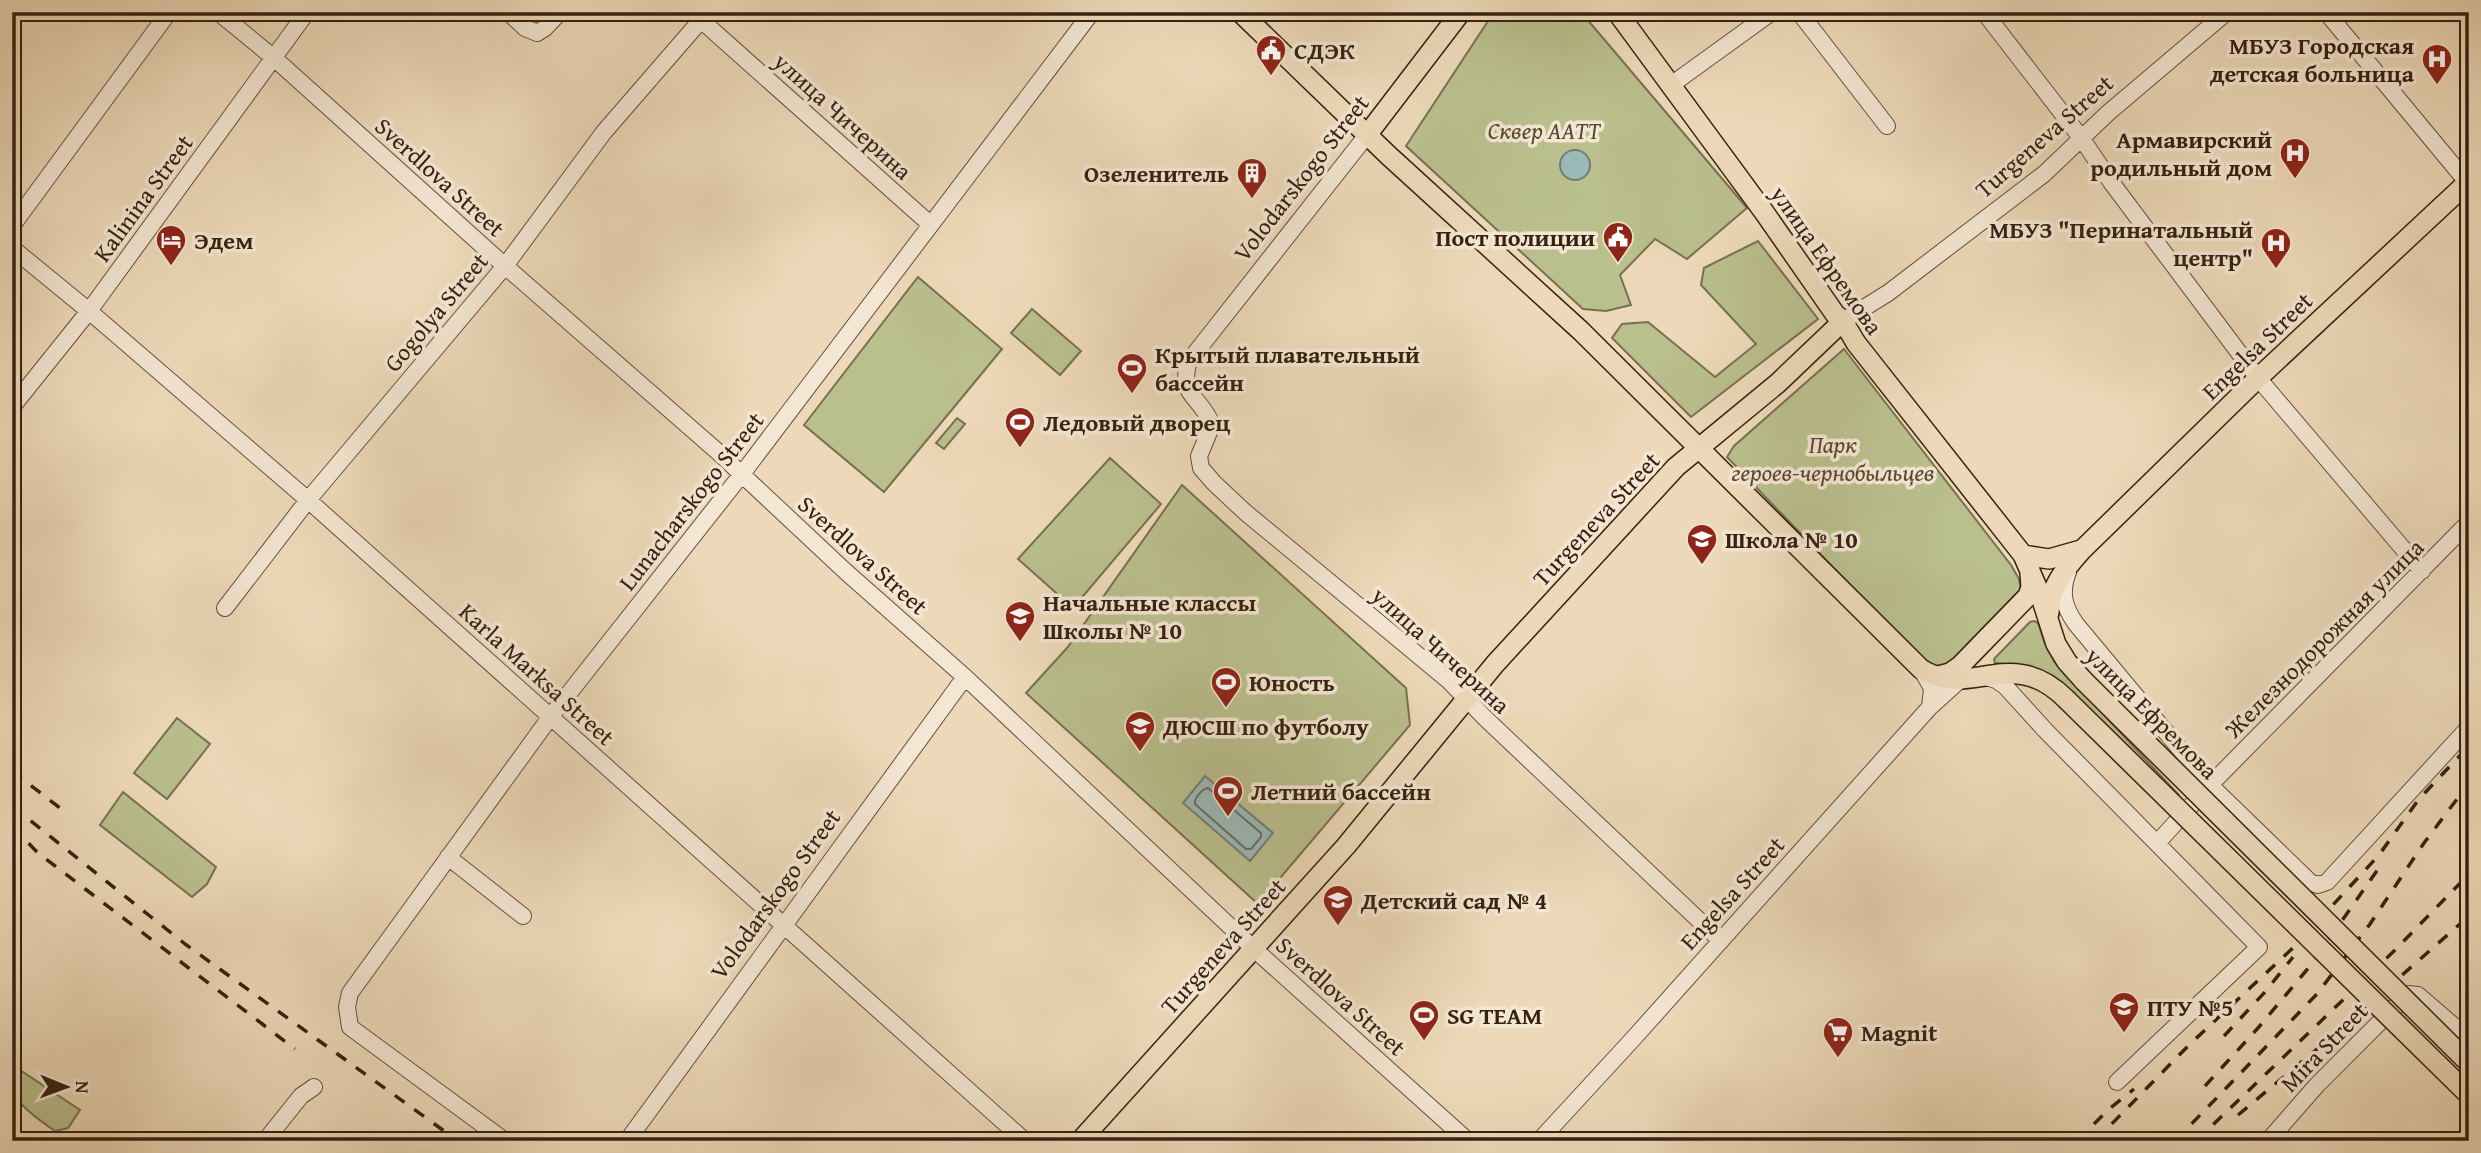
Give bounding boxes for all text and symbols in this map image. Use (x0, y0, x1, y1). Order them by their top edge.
place label: МБУЗ Городская детская больница (2210, 28, 2415, 91)
public building icon: СДЭК (1254, 33, 1288, 77)
place label: СДЭК (1294, 33, 1355, 68)
hospital icon: МБУЗ Городская детская больница (2420, 42, 2454, 86)
street label: улица Чичерина (765, 44, 920, 188)
street label: Turgeneva Street (1967, 66, 2121, 206)
street label: Volodarskogo Street (1225, 87, 1378, 269)
street label: Sverdlova Street (367, 109, 513, 245)
park label: Сквер ААТТ (1488, 113, 1602, 148)
place label: Армавирский родильный дом (2090, 122, 2272, 185)
street label: Kalinina Street (85, 127, 202, 269)
hospital icon: Армавирский родильный дом (2278, 136, 2312, 180)
place label: Озеленитель (1084, 156, 1229, 191)
building icon: Озеленитель (1235, 156, 1269, 200)
street label: улица Ефремова (1762, 177, 1892, 342)
place label: МБУЗ "Перинатальный центр" (1989, 212, 2253, 275)
place label: Пост полиции (1435, 220, 1595, 255)
public building icon: Пост полиции (1601, 220, 1635, 264)
hotel icon: Эдем (154, 223, 188, 267)
place label: Эдем (194, 223, 253, 258)
hospital icon: МБУЗ "Перинатальный центр" (2259, 226, 2293, 270)
street label: Gogolya Street (376, 244, 497, 379)
street label: Engelsa Street (2194, 284, 2321, 408)
place label: Крытый плавательный бассейн (1155, 337, 1420, 400)
sports icon: Крытый плавательный бассейн (1115, 351, 1149, 395)
street label: Lunacharskogo Street (610, 404, 772, 598)
sports icon: Ледовый дворец (1003, 405, 1037, 449)
place label: Ледовый дворец (1043, 405, 1231, 440)
park label: Парк героев-чернобыльцев (1732, 427, 1935, 490)
street label: Turgeneva Street (1524, 443, 1668, 594)
street label: Sverdlova Street (790, 487, 936, 623)
school or university icon: Школа № 10 (1685, 522, 1719, 566)
place label: Школа № 10 (1725, 522, 1858, 557)
street label: Железнодорожная улица (2216, 530, 2432, 746)
street label: улица Чичерина (1363, 578, 1518, 722)
place label: Начальные классы Школы № 10 (1043, 585, 1256, 648)
street label: Karla Marksa Street (451, 594, 623, 754)
school or university icon: Начальные классы Школы № 10 (1003, 599, 1037, 643)
street label: улица Ефремова (2077, 638, 2227, 788)
sports icon: Юность (1209, 665, 1243, 709)
place label: Юность (1249, 665, 1335, 700)
school or university icon: ДЮСШ по футболу (1123, 709, 1157, 753)
place label: ДЮСШ по футболу (1162, 709, 1369, 744)
sports icon: Летний бассейн (1211, 774, 1245, 818)
place label: Летний бассейн (1251, 774, 1431, 809)
street label: Volodarskogo Street (701, 801, 849, 987)
street label: Engelsa Street (1671, 828, 1793, 958)
street label: Turgeneva Street (1152, 870, 1294, 1022)
school or university icon: Детский сад № 4 (1321, 883, 1355, 927)
place label: Детский сад № 4 (1360, 883, 1547, 918)
street label: Sverdlova Street (1268, 928, 1414, 1064)
school or university icon: ПТУ №5 (2107, 990, 2141, 1034)
place label: ПТУ №5 (2147, 990, 2233, 1025)
street label: Mira Street (2272, 994, 2376, 1100)
sports icon: SG TEAM (1407, 998, 1441, 1042)
place label: SG TEAM (1447, 998, 1542, 1033)
supermarket icon: Magnit (1821, 1015, 1855, 1059)
place label: Magnit (1861, 1015, 1937, 1050)
north arrow (32, 1052, 102, 1122)
text: N (69, 1081, 97, 1094)

